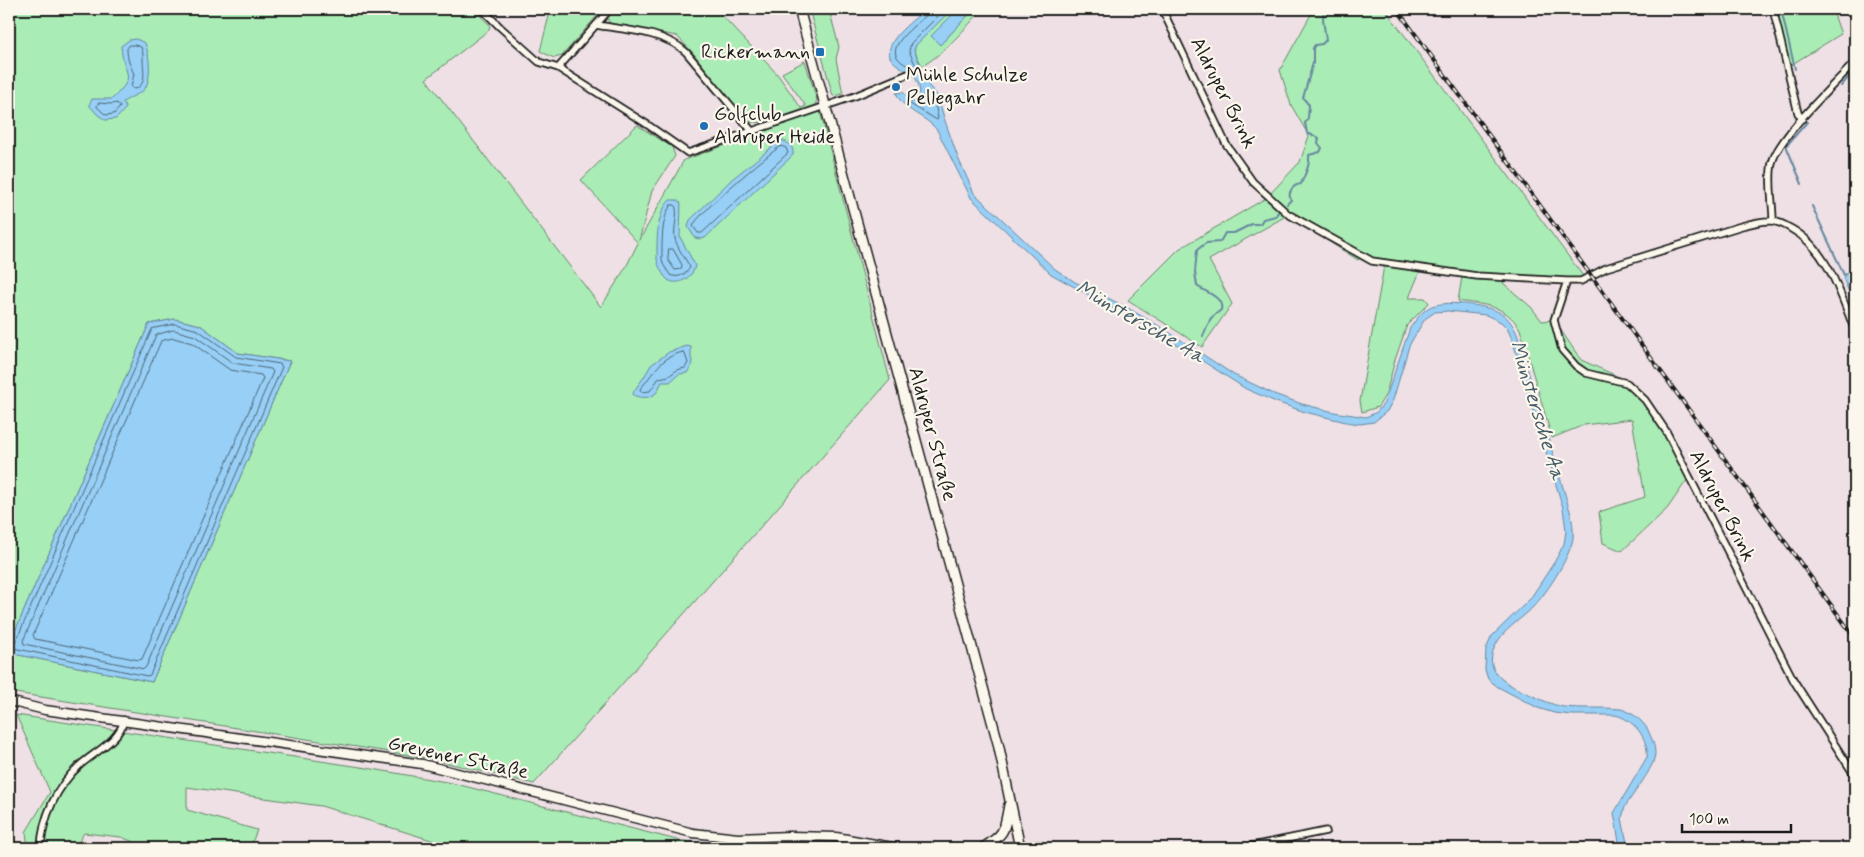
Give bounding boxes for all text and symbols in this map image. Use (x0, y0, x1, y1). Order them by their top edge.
street label: Aldruper Brink (1183, 33, 1263, 154)
place label: Rickermann (701, 39, 810, 66)
marker: Rickermann (814, 46, 826, 58)
place label: Mühle Schulze Pellegahr (906, 62, 1028, 112)
marker: Mühle Schulze Pellegahr (890, 81, 902, 93)
place label: Golfclub Aldruper Heide (714, 101, 835, 151)
marker: Golfclub Aldruper Heide (698, 120, 710, 132)
water label: Münstersche Aa (1070, 274, 1211, 371)
water label: Münstersche Aa (1502, 337, 1572, 484)
street label: Aldruper Straße (901, 364, 963, 504)
street label: Aldruper Brink (1682, 446, 1762, 567)
street label: Grevener Straße (385, 730, 531, 786)
scale bar (1682, 802, 1790, 834)
text: 100 m (1689, 810, 1729, 830)

